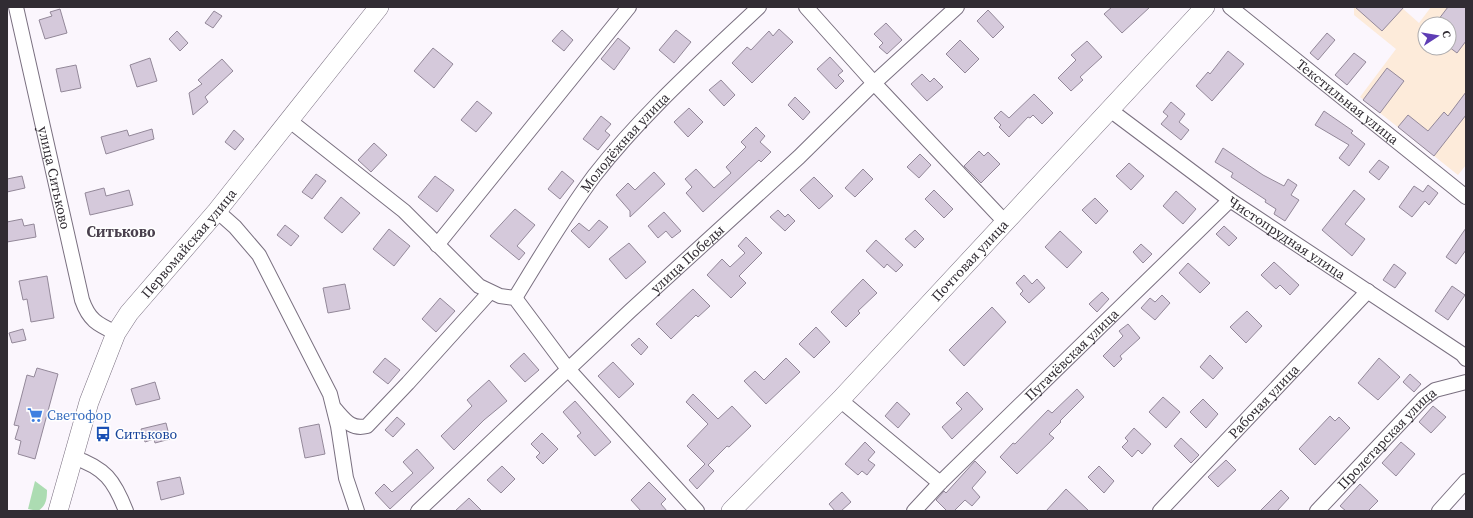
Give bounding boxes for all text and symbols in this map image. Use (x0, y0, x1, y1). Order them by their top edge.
north arrow (1417, 16, 1457, 56)
text: С (1438, 29, 1454, 39)
street label: Текстильная улица (1292, 54, 1404, 150)
street label: Молодёжная улица (575, 87, 674, 196)
street label: улица Ситьково (33, 124, 76, 231)
street label: Первомайская улица (136, 183, 242, 303)
street label: Чистопрудная улица (1224, 191, 1350, 285)
street label: Почтовая улица (926, 214, 1013, 306)
street label: улица Победы (646, 220, 729, 298)
district label: Ситьково (87, 221, 156, 242)
street label: Пугачёвская улица (1020, 303, 1124, 405)
street label: Рабочая улица (1224, 359, 1304, 443)
street label: Пролетарская улица (1333, 382, 1441, 494)
place label: Светофор (47, 405, 111, 425)
supermarket icon: Светофор (26, 406, 44, 424)
place label: Ситьково (115, 424, 178, 444)
bus stop icon: Ситьково (94, 425, 112, 443)

